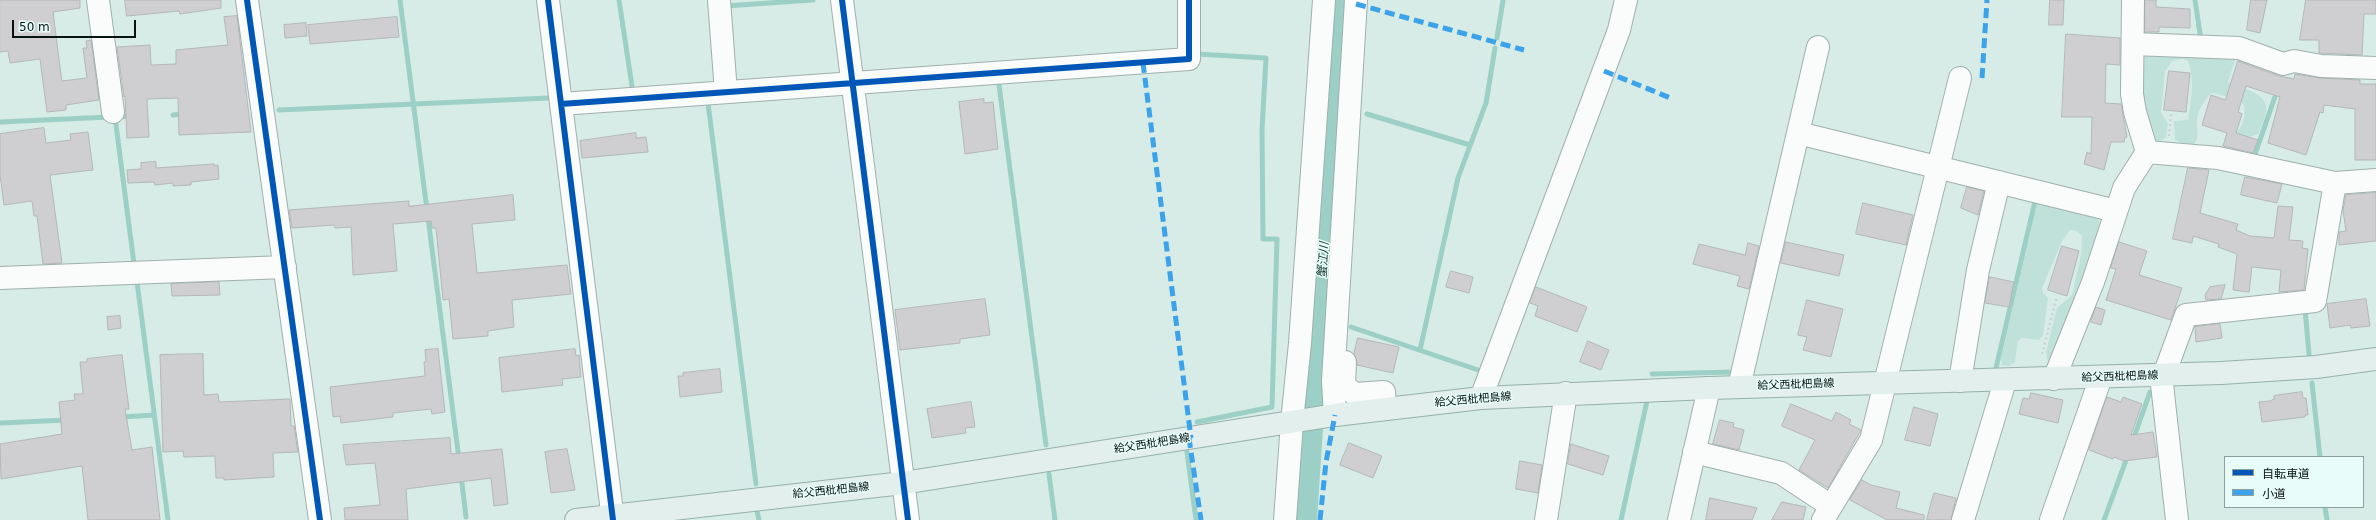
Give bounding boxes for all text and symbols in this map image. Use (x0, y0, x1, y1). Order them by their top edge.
scale bar (14, 12, 138, 38)
text: 50 m (19, 20, 50, 34)
water label: 蟹江川 (1316, 242, 1332, 278)
street label: 給父西枇杷島線 (2081, 369, 2159, 385)
street label: 給父西枇杷島線 (1757, 377, 1835, 393)
street label: 給父西枇杷島線 (1434, 390, 1512, 410)
street label: 給父西枇杷島線 (1113, 431, 1191, 457)
legend (2224, 456, 2364, 508)
text: 自転車道 (2262, 467, 2310, 481)
street label: 給父西枇杷島線 (792, 480, 870, 502)
text: 小道 (2262, 487, 2286, 501)

